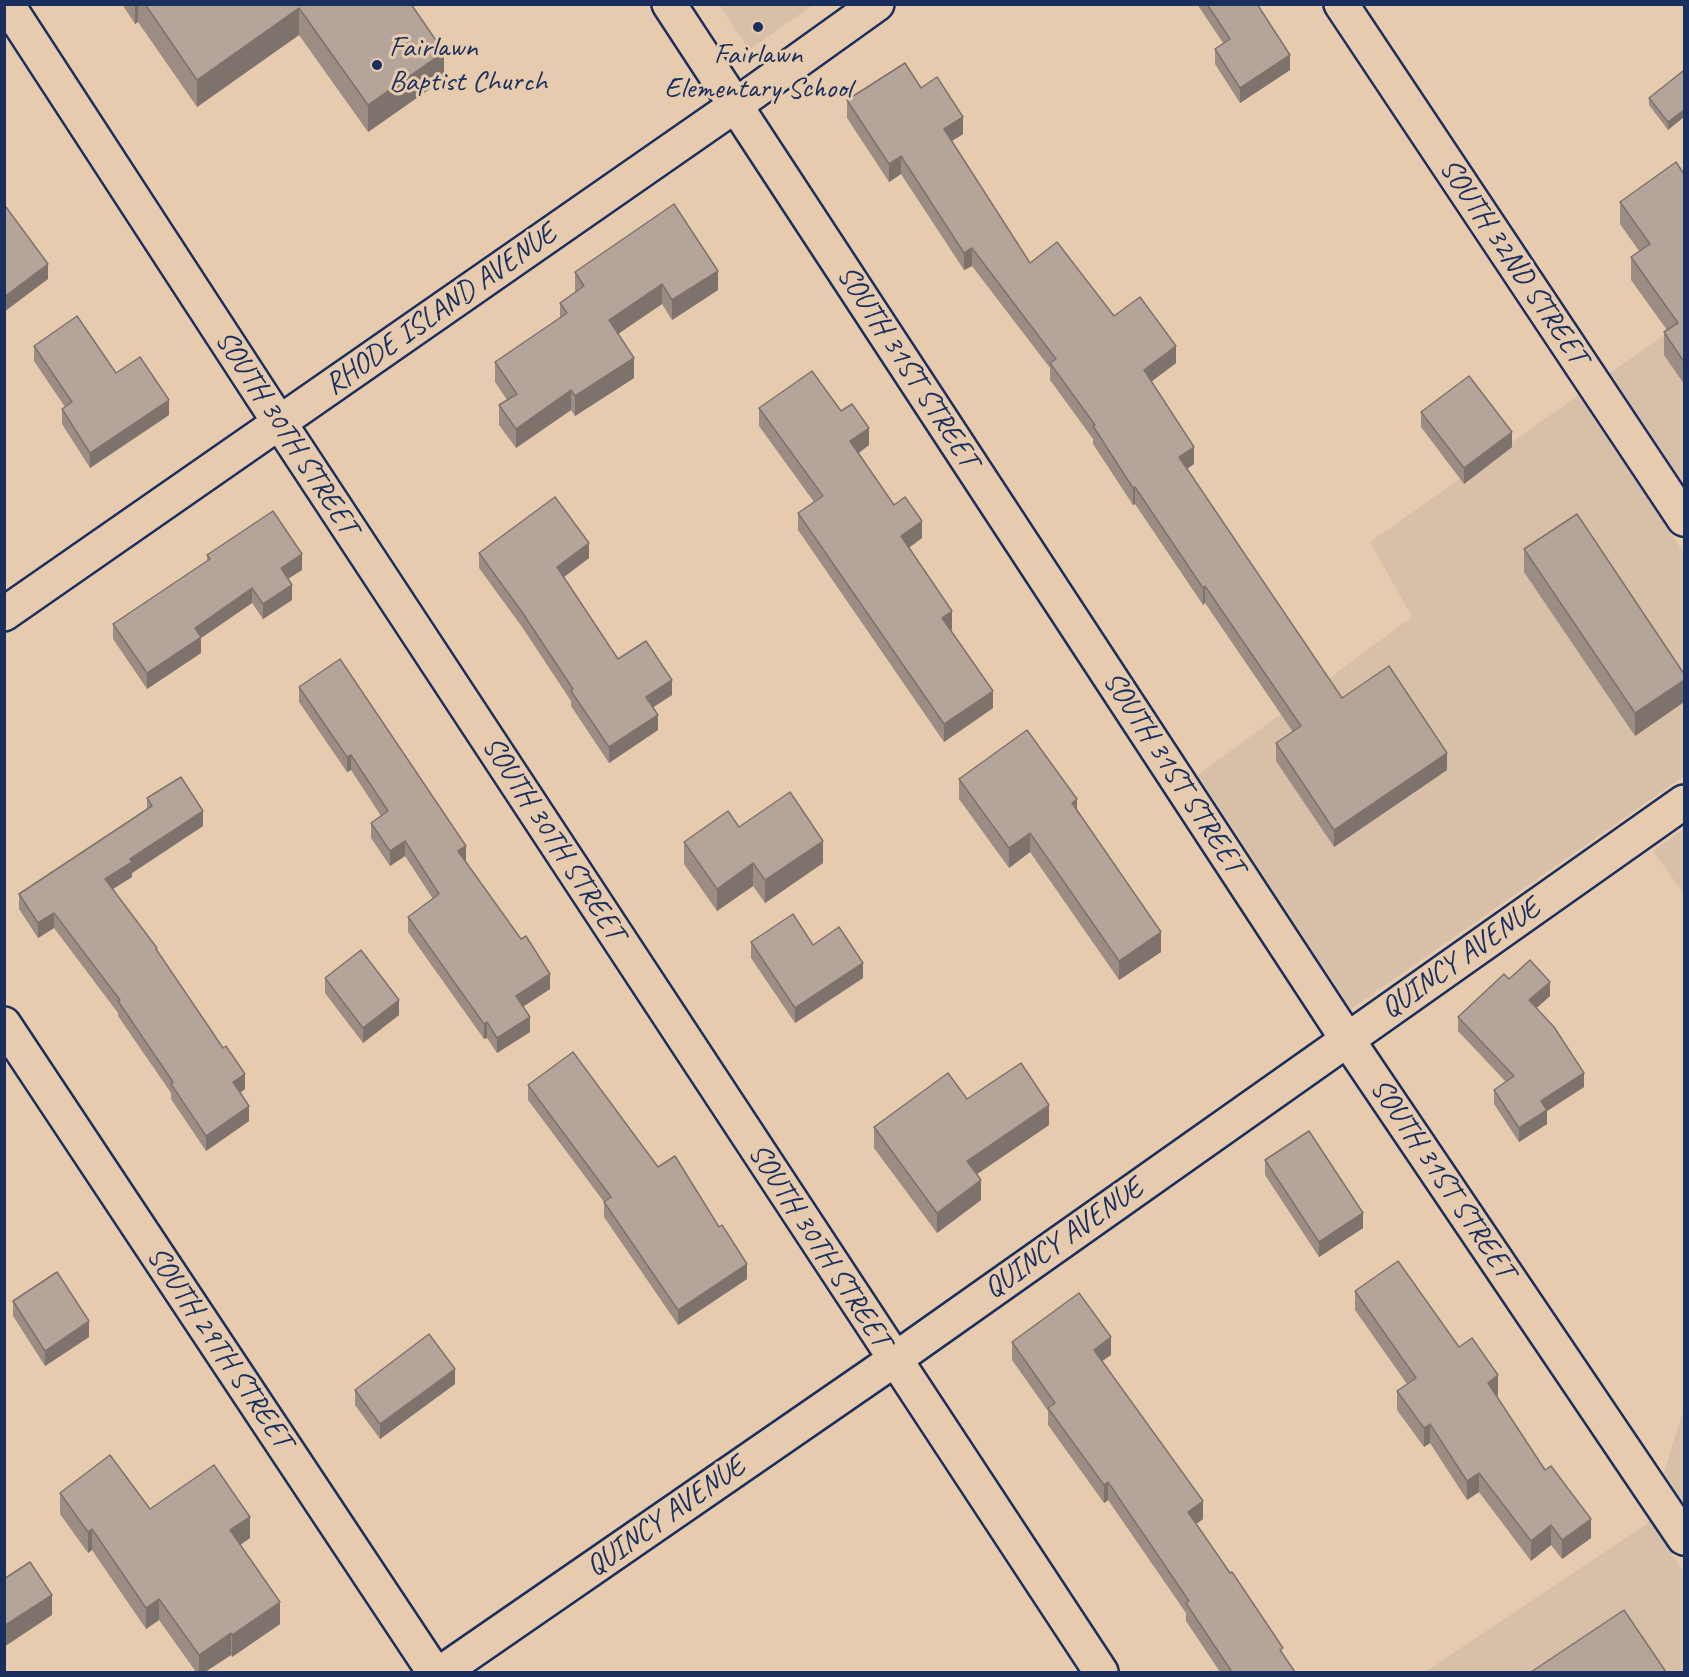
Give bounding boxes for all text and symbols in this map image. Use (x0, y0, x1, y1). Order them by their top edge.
marker: Fairlawn Elementary School (751, 20, 765, 34)
place label: Fairlawn Baptist Church (389, 30, 547, 100)
place label: Fairlawn Elementary School (664, 37, 852, 107)
marker: Fairlawn Baptist Church (370, 58, 384, 72)
street label: SOUTH 32ND STREET (1431, 152, 1595, 372)
street label: RHODE ISLAND AVENUE (318, 217, 564, 403)
street label: SOUTH 31ST STREET (828, 259, 986, 475)
street label: SOUTH 30TH STREET (207, 324, 365, 542)
street label: SOUTH 31ST STREET (1094, 665, 1252, 881)
street label: SOUTH 30TH STREET (474, 730, 632, 948)
street label: QUINCY AVENUE (1374, 891, 1548, 1027)
street label: SOUTH 31ST STREET (1362, 1072, 1522, 1286)
street label: SOUTH 30TH STREET (740, 1137, 898, 1355)
street label: QUINCY AVENUE (977, 1171, 1151, 1307)
street label: SOUTH 29TH STREET (138, 1240, 300, 1456)
street label: QUINCY AVENUE (579, 1449, 753, 1585)

